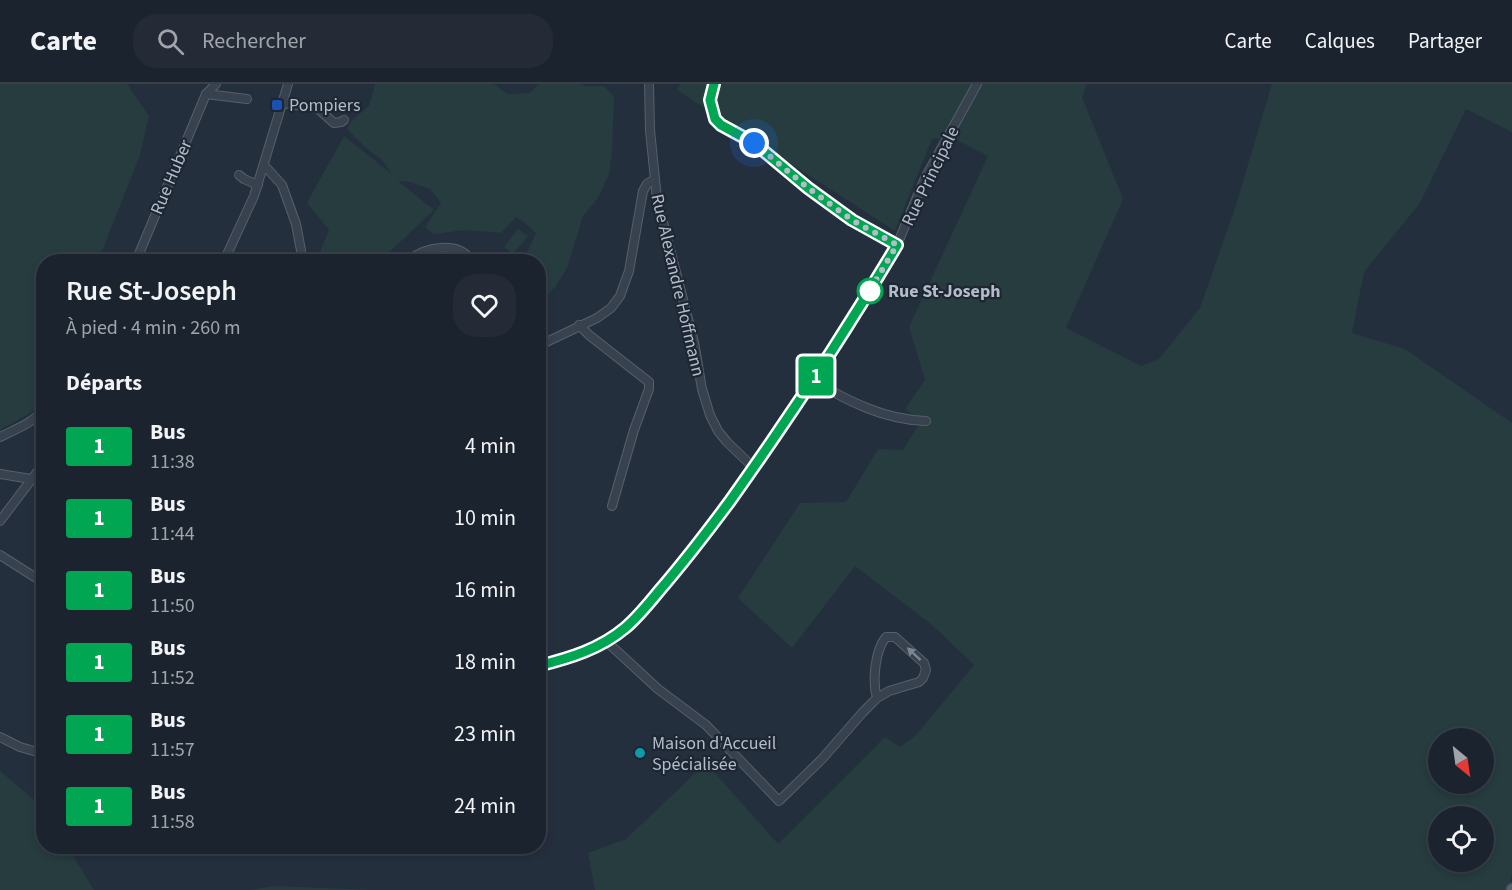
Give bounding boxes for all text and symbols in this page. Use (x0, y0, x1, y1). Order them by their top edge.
search box (133, 14, 553, 68)
text: Carte (30, 21, 97, 61)
icon: search (154, 25, 187, 58)
text: Rechercher (202, 25, 306, 57)
text: Carte (1225, 26, 1272, 56)
text: Calques (1305, 26, 1375, 56)
text: Partager (1408, 26, 1482, 56)
place label: Pompiers (289, 93, 361, 118)
marker: Pompiers (270, 98, 284, 112)
street label: Rue Principale (895, 122, 965, 230)
your location (739, 128, 769, 158)
street label: Rue Huber (144, 135, 199, 219)
street label: Rue Alexandre Hoffmann (644, 191, 711, 379)
text: Rue St-Joseph (66, 271, 237, 311)
button: heart (453, 274, 516, 337)
marker: Rue St-Joseph (857, 278, 883, 304)
place label: Rue St-Joseph (888, 279, 1001, 304)
text: À pied · 4 min · 260 m (66, 314, 241, 342)
line badge: 1 (796, 356, 836, 396)
text: 1 (810, 361, 822, 391)
text: Départs (66, 367, 142, 399)
text: Bus (150, 416, 186, 448)
text: 4 min (465, 430, 516, 462)
text: 1 (93, 431, 105, 461)
text: 11:38 (150, 448, 195, 476)
text: Bus (150, 488, 186, 520)
text: 10 min (454, 502, 516, 534)
text: 1 (93, 503, 105, 533)
text: 11:44 (150, 520, 195, 548)
text: Bus (150, 560, 186, 592)
text: 16 min (454, 574, 516, 606)
text: 1 (93, 575, 105, 605)
text: 11:50 (150, 592, 195, 620)
text: Bus (150, 632, 186, 664)
text: 18 min (454, 646, 516, 678)
text: 1 (93, 647, 105, 677)
one-way arrow (907, 647, 921, 661)
text: 11:52 (150, 664, 195, 692)
text: Bus (150, 704, 186, 736)
text: 23 min (454, 718, 516, 750)
text: 1 (93, 719, 105, 749)
north arrow (1428, 728, 1494, 794)
map controls (1428, 728, 1494, 872)
place label: Maison d'Accueil Spécialisée (652, 731, 776, 777)
text: 11:57 (150, 736, 195, 764)
marker: Maison d'Accueil Spécialisée (633, 746, 647, 760)
text: Bus (150, 776, 186, 808)
text: 24 min (454, 790, 516, 822)
text: 1 (93, 791, 105, 821)
button: locate (1428, 806, 1494, 872)
text: 11:58 (150, 808, 195, 836)

